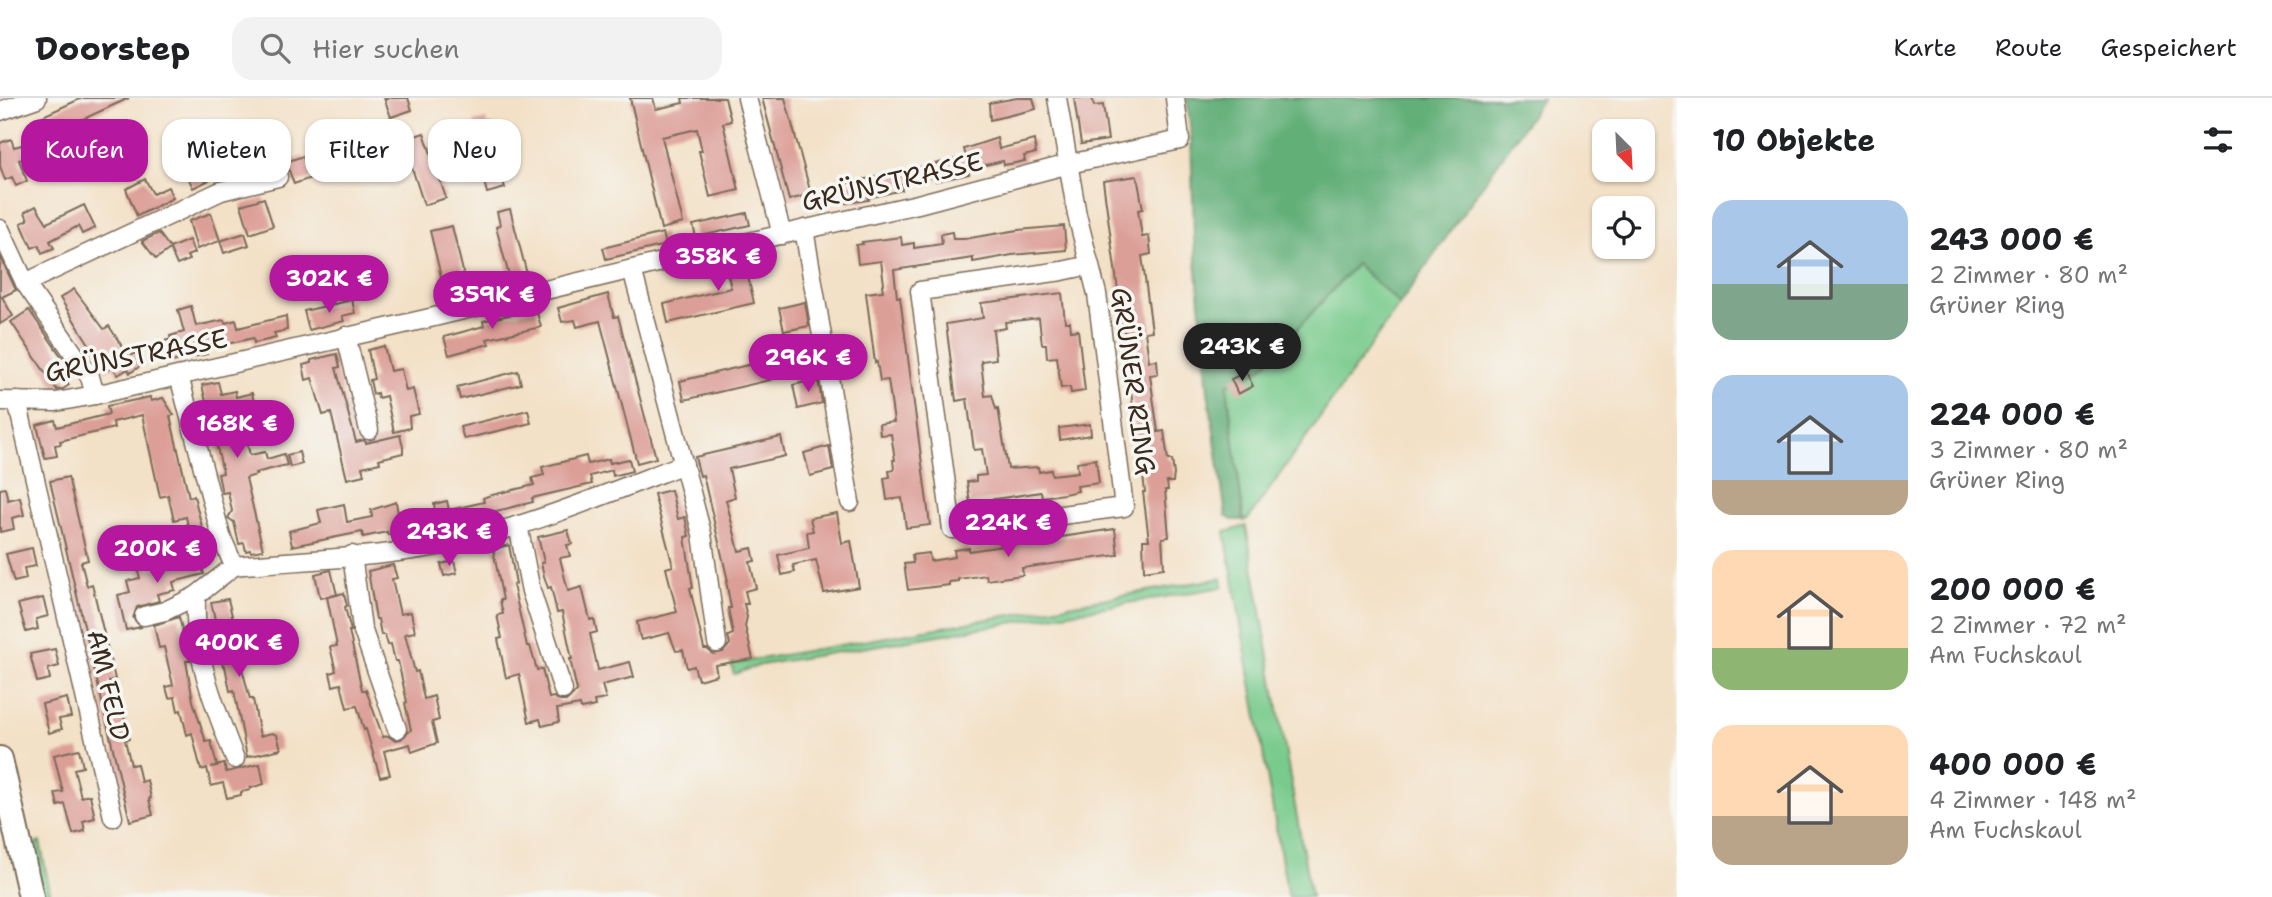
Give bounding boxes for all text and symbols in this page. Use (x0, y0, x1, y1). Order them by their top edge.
search box (232, 17, 722, 80)
text: Doorstep (35, 26, 190, 71)
icon: search (256, 29, 294, 67)
text: Hier suchen (312, 31, 460, 66)
text: Karte (1893, 32, 1957, 64)
text: Route (1995, 32, 2062, 64)
text: Gespeichert (2100, 32, 2237, 64)
chip: Kaufen (21, 119, 148, 182)
chip: Mieten (162, 119, 291, 182)
chip: Filter (305, 119, 414, 182)
chip: Neu (428, 119, 521, 182)
north arrow (1592, 119, 1656, 182)
map controls (1592, 119, 1655, 259)
text: 10 Objekte (1712, 120, 1875, 161)
icon: filters (2199, 121, 2237, 159)
street label: GRÜNSTRASSE (798, 143, 986, 219)
button: locate (1592, 196, 1655, 259)
text: 243 000 € (1929, 219, 2094, 260)
icon: home (1768, 228, 1852, 312)
pin: 358K € (661, 234, 775, 293)
text: 358K € (675, 241, 761, 271)
pin: 302K € (272, 256, 386, 315)
text: 2 Zimmer · 80 m² (1929, 260, 2128, 290)
text: 302K € (285, 263, 373, 293)
pin: 359K € (435, 272, 549, 331)
text: 359K € (449, 279, 535, 309)
street label: GRÜNER RING (1104, 285, 1164, 477)
text: Grüner Ring (1929, 290, 2065, 320)
street label: GRÜNSTRASSE (42, 320, 230, 390)
pin: 243K € (1185, 324, 1299, 383)
text: 243K € (1199, 331, 1285, 361)
pin: 296K € (751, 334, 865, 394)
text: 296K € (765, 342, 851, 372)
text: 224 000 € (1929, 394, 2095, 435)
pin: 168K € (180, 400, 294, 460)
icon: home (1768, 403, 1852, 487)
text: 168K € (196, 408, 278, 438)
text: 3 Zimmer · 80 m² (1929, 435, 2128, 465)
text: Grüner Ring (1929, 465, 2065, 495)
pin: 224K € (951, 500, 1065, 559)
text: 224K € (965, 507, 1051, 537)
pin: 243K € (392, 508, 506, 568)
text: 243K € (406, 516, 492, 546)
pin: 200K € (100, 526, 214, 585)
text: 200K € (113, 533, 201, 563)
text: 200 000 € (1929, 569, 2096, 610)
icon: home (1768, 578, 1852, 662)
text: 2 Zimmer · 72 m² (1929, 610, 2127, 640)
pin: 400K € (182, 620, 296, 679)
street label: AM FELD (79, 626, 139, 744)
text: 400K € (195, 627, 283, 657)
text: Am Fuchskaul (1929, 640, 2082, 670)
text: 400 000 € (1929, 744, 2096, 785)
icon: home (1768, 753, 1852, 837)
text: 4 Zimmer · 148 m² (1929, 785, 2137, 815)
text: Am Fuchskaul (1929, 815, 2082, 845)

